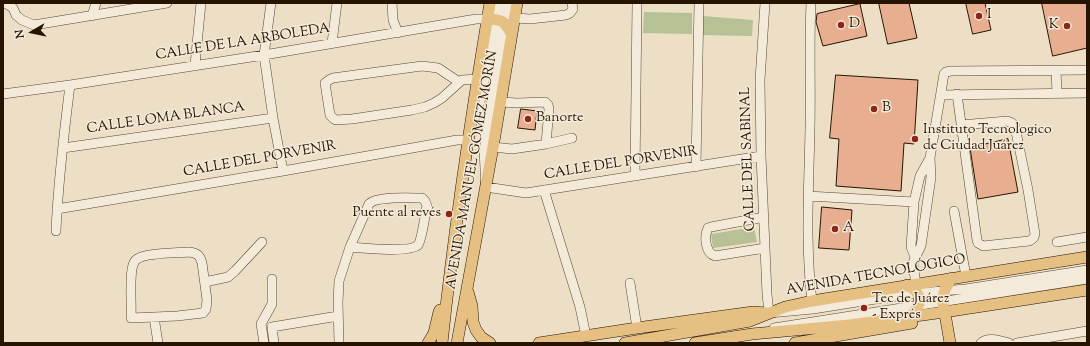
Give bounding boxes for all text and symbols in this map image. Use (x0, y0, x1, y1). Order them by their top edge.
place label: I (987, 8, 992, 24)
marker: I (974, 11, 984, 21)
north arrow (12, 12, 52, 52)
place label: D (849, 17, 860, 33)
place label: K (1049, 18, 1059, 34)
marker: D (836, 20, 846, 30)
street label: CALLE DE LA ARBOLEDA (155, 21, 331, 65)
marker: K (1062, 21, 1072, 31)
text: N (12, 28, 29, 39)
street label: AVENIDA MANUEL GÓMEZ MORÍN (444, 49, 502, 291)
street label: CALLE DEL SABINAL (738, 86, 760, 232)
street label: CALLE LOMA BLANCA (86, 100, 246, 138)
place label: B (882, 101, 891, 117)
marker: B (869, 104, 879, 114)
place label: Banorte (536, 111, 584, 127)
marker: Banorte (523, 114, 533, 124)
place label: Instituto Tecnologico de Ciudad Juárez (923, 123, 1052, 156)
marker: Instituto Tecnologico de Ciudad Juárez (910, 134, 920, 144)
street label: CALLE DEL PORVENIR (182, 138, 338, 182)
street label: CALLE DEL PORVENIR (543, 144, 699, 184)
place label: Puente al revés (352, 206, 441, 222)
marker: Puente al revés (444, 209, 454, 219)
place label: A (843, 221, 854, 237)
marker: A (830, 224, 840, 234)
street label: AVENIDA TECNOLÓGICO (785, 252, 967, 300)
place label: Tec de Juárez - Exprés (872, 292, 949, 324)
marker: Tec de Juárez - Exprés (859, 303, 869, 313)

